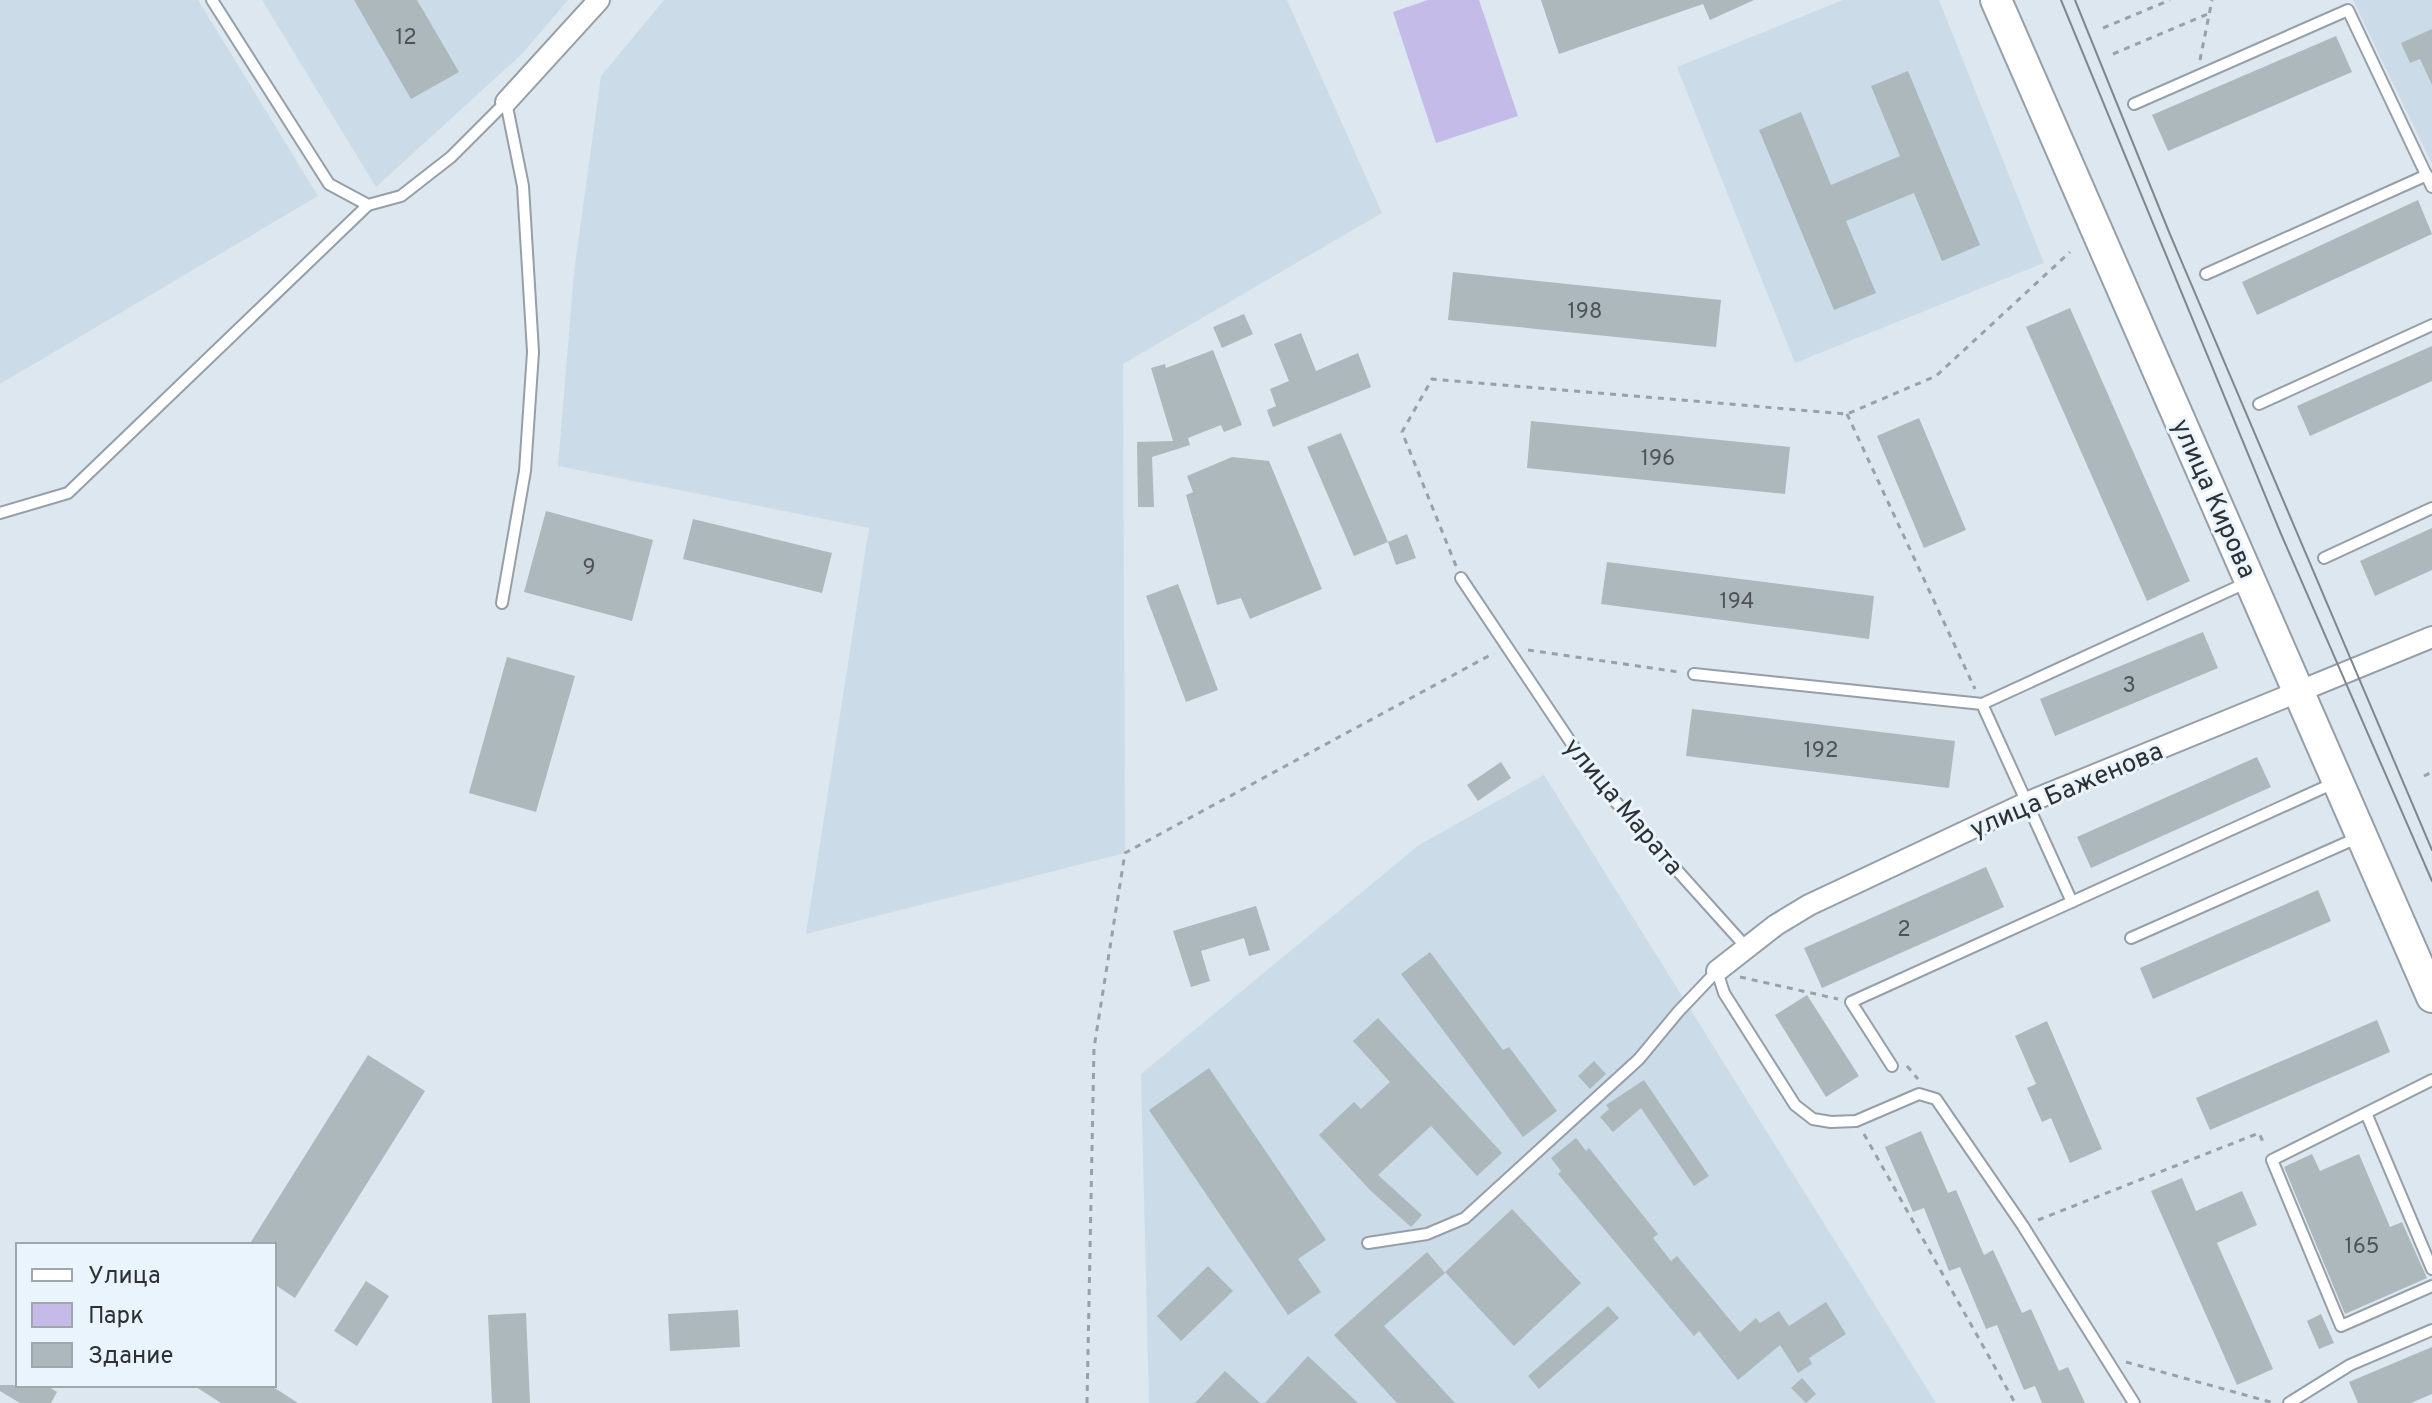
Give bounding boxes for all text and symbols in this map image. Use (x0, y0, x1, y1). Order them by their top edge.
house number: 12 (395, 25, 417, 52)
house number: 198 (1568, 299, 1602, 326)
street label: улица Кирова (2163, 414, 2263, 584)
house number: 196 (1641, 446, 1675, 473)
house number: 9 (582, 555, 596, 582)
house number: 194 (1719, 589, 1755, 616)
house number: 3 (2122, 673, 2136, 700)
street label: улица Марата (1555, 732, 1689, 883)
street label: улица Баженова (1965, 736, 2169, 847)
house number: 192 (1804, 738, 1838, 765)
house number: 2 (1897, 917, 1911, 944)
house number: 165 (2344, 1234, 2380, 1261)
legend (16, 1243, 276, 1387)
text: Улица (88, 1262, 161, 1292)
text: Парк (88, 1302, 144, 1332)
text: Здание (88, 1342, 174, 1372)

